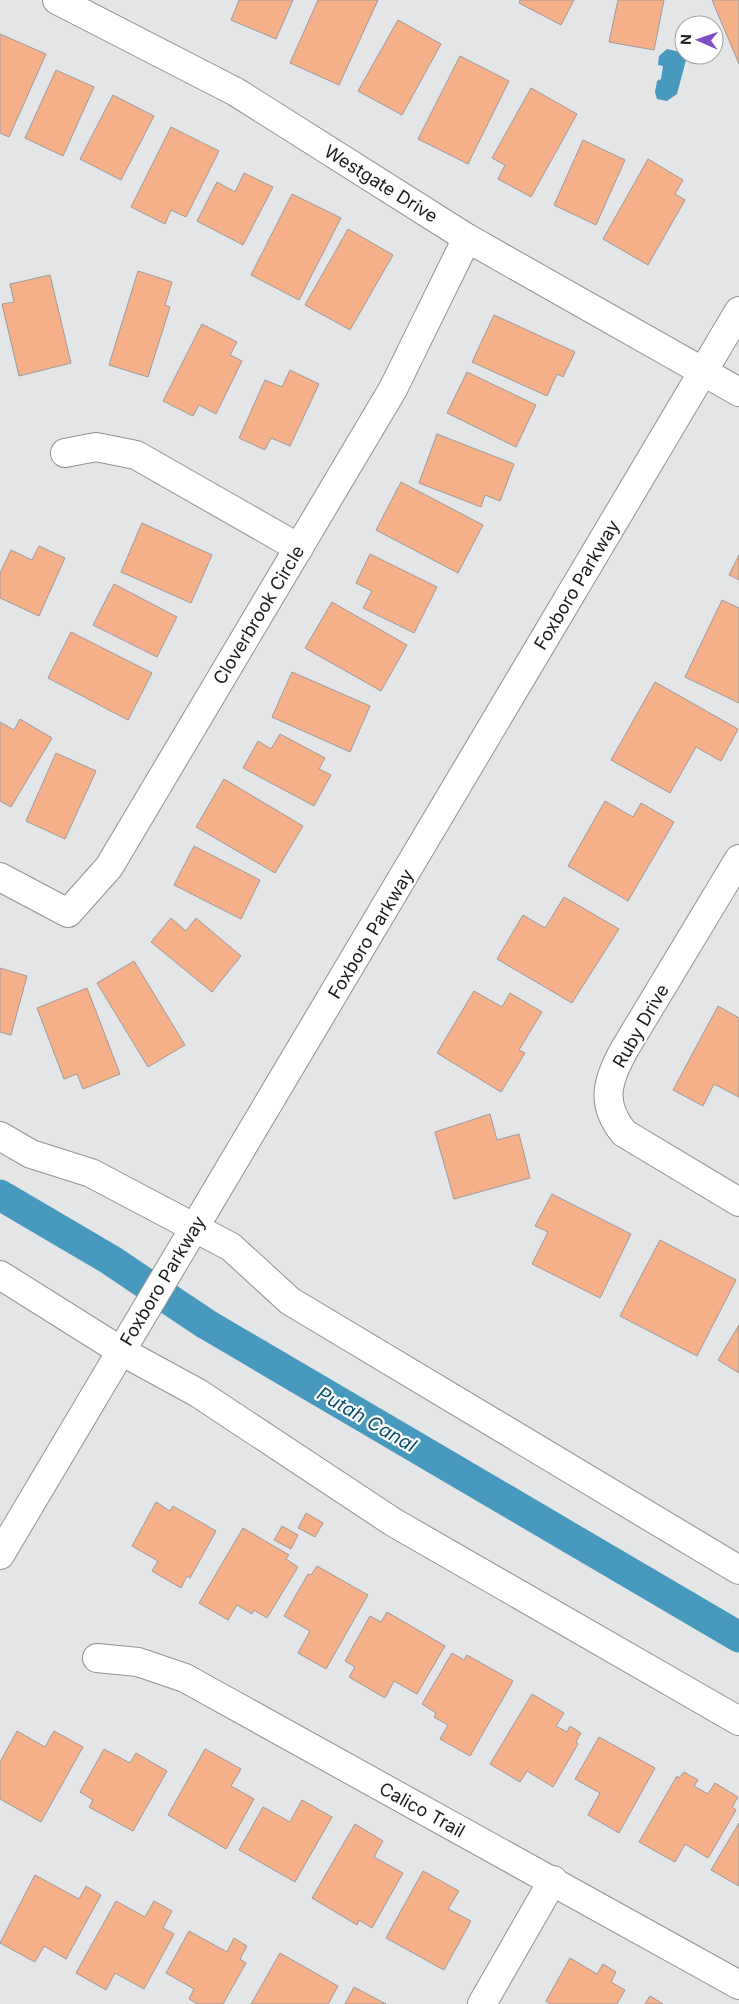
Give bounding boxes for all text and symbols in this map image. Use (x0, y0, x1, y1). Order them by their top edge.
north arrow (674, 15, 724, 65)
text: N (677, 34, 694, 45)
street label: Westgate Drive (321, 140, 442, 227)
street label: Foxboro Parkway (530, 516, 624, 653)
street label: Cloverbrook Circle (209, 541, 308, 688)
street label: Foxboro Parkway (324, 865, 418, 1002)
street label: Ruby Drive (608, 980, 673, 1071)
street label: Foxboro Parkway (116, 1212, 210, 1349)
water label: Putah Canal (313, 1382, 421, 1457)
street label: Calico Trail (376, 1778, 469, 1842)

